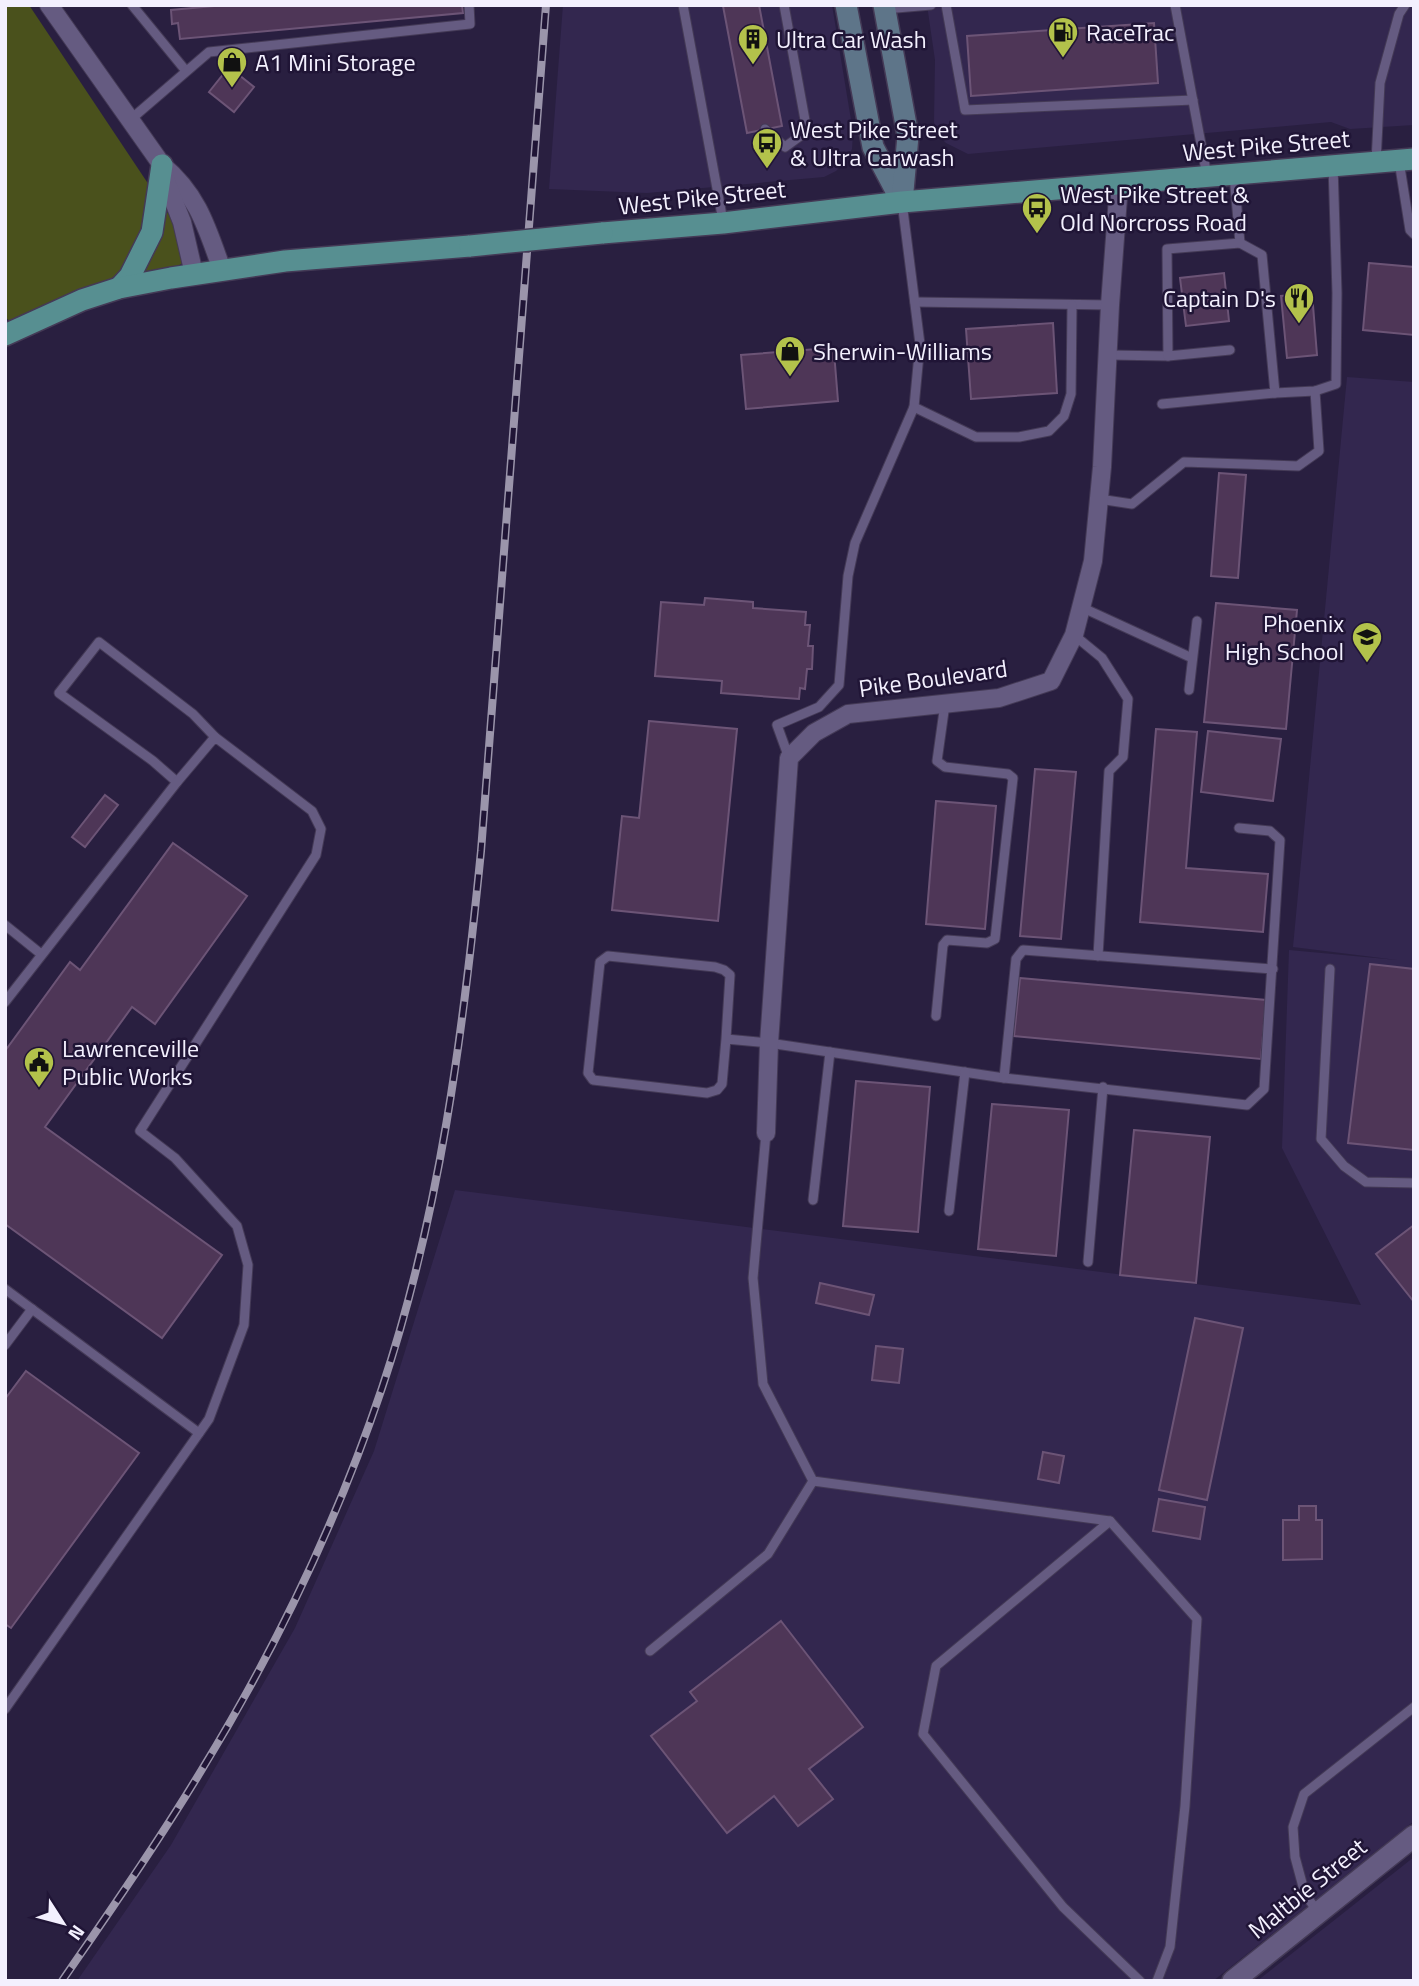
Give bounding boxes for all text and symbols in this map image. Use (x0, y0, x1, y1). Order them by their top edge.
place label: RaceTrac (1086, 14, 1174, 50)
fuel station icon: RaceTrac (1046, 15, 1080, 59)
place label: Ultra Car Wash (776, 21, 927, 57)
building icon: Ultra Car Wash (736, 22, 770, 66)
place label: A1 Mini Storage (255, 44, 416, 80)
shop icon: A1 Mini Storage (215, 45, 249, 89)
place label: West Pike Street & Ultra Carwash (790, 111, 958, 175)
street label: West Pike Street (1181, 120, 1352, 170)
bus stop icon: West Pike Street & Ultra Carwash (750, 126, 784, 170)
street label: West Pike Street (617, 170, 788, 224)
place label: West Pike Street & Old Norcross Road (1060, 176, 1250, 240)
bus stop icon: West Pike Street & Old Norcross Road (1020, 191, 1054, 235)
place label: Captain D's (1163, 280, 1276, 316)
restaurant icon: Captain D's (1282, 281, 1316, 325)
place label: Sherwin-Williams (813, 333, 992, 369)
shop icon: Sherwin-Williams (773, 334, 807, 378)
place label: Phoenix High School (1225, 605, 1344, 669)
school or university icon: Phoenix High School (1350, 620, 1384, 664)
street label: Pike Boulevard (856, 650, 1010, 706)
place label: Lawrenceville Public Works (62, 1030, 199, 1094)
public building icon: Lawrenceville Public Works (22, 1045, 56, 1089)
street label: Maltbie Street (1240, 1829, 1374, 1947)
north arrow (28, 1888, 98, 1958)
text: N (62, 1919, 93, 1947)

